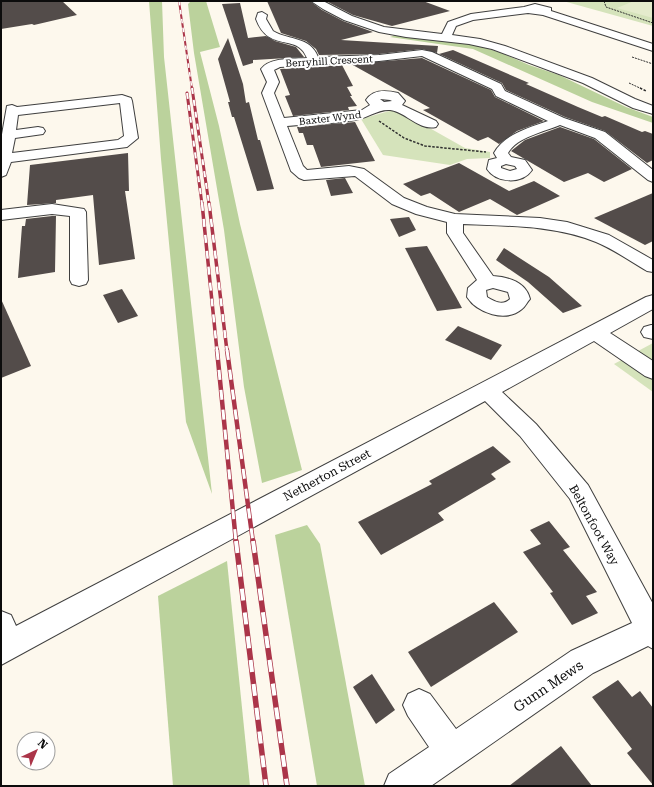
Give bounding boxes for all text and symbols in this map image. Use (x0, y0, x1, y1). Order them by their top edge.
street label: Berryhill Crescent (285, 53, 373, 69)
street label: Baxter Wynd (298, 109, 362, 127)
street label: Netherton Street (281, 446, 374, 504)
street label: Beltonfoot Way (566, 482, 622, 568)
street label: Gunn Mews (510, 657, 586, 715)
north arrow (16, 731, 56, 771)
text: N (35, 737, 51, 752)

